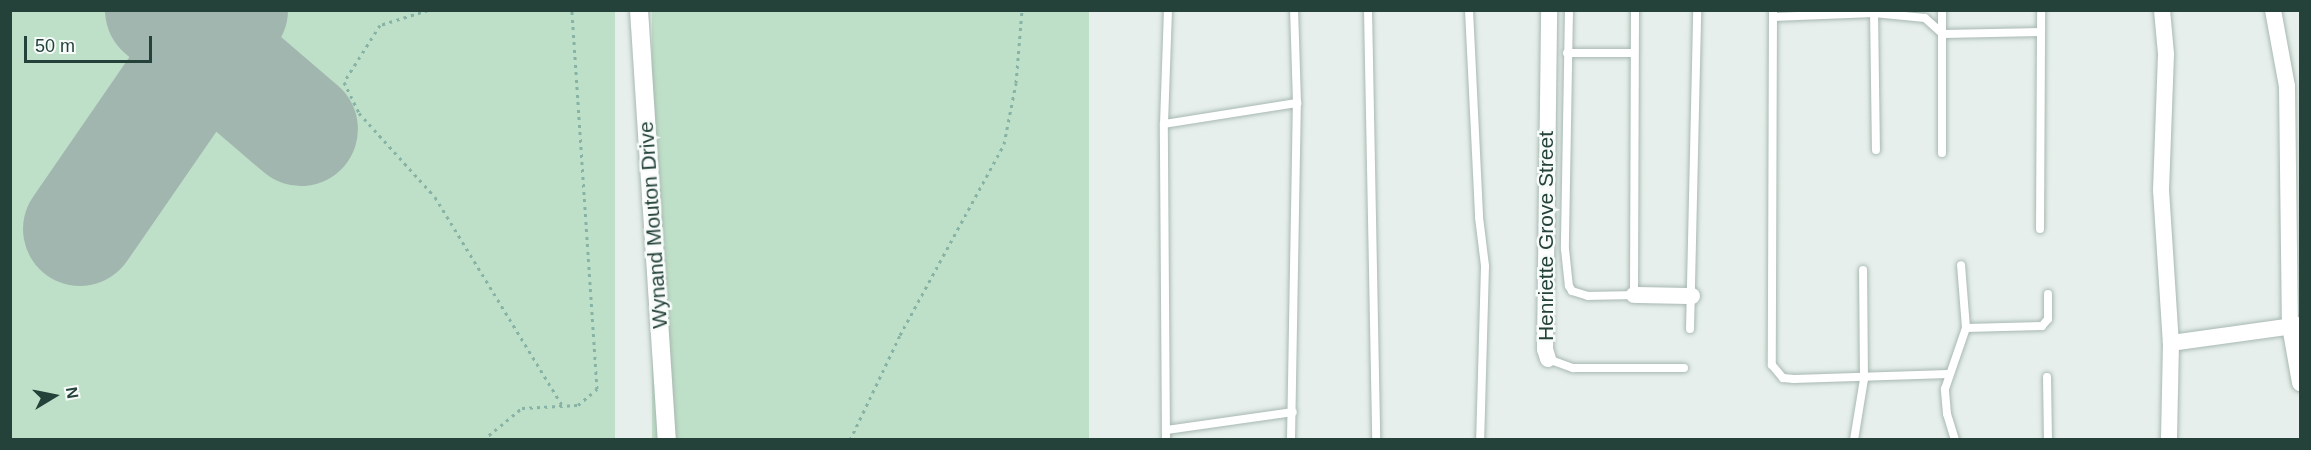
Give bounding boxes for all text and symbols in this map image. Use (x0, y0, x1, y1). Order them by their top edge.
scale bar (27, 24, 154, 62)
text: 50 m (35, 36, 75, 56)
street label: Wynand Mouton Drive (633, 121, 673, 329)
street label: Henriette Grove Street (1533, 131, 1559, 341)
north arrow (24, 366, 84, 426)
text: N (63, 386, 82, 400)

